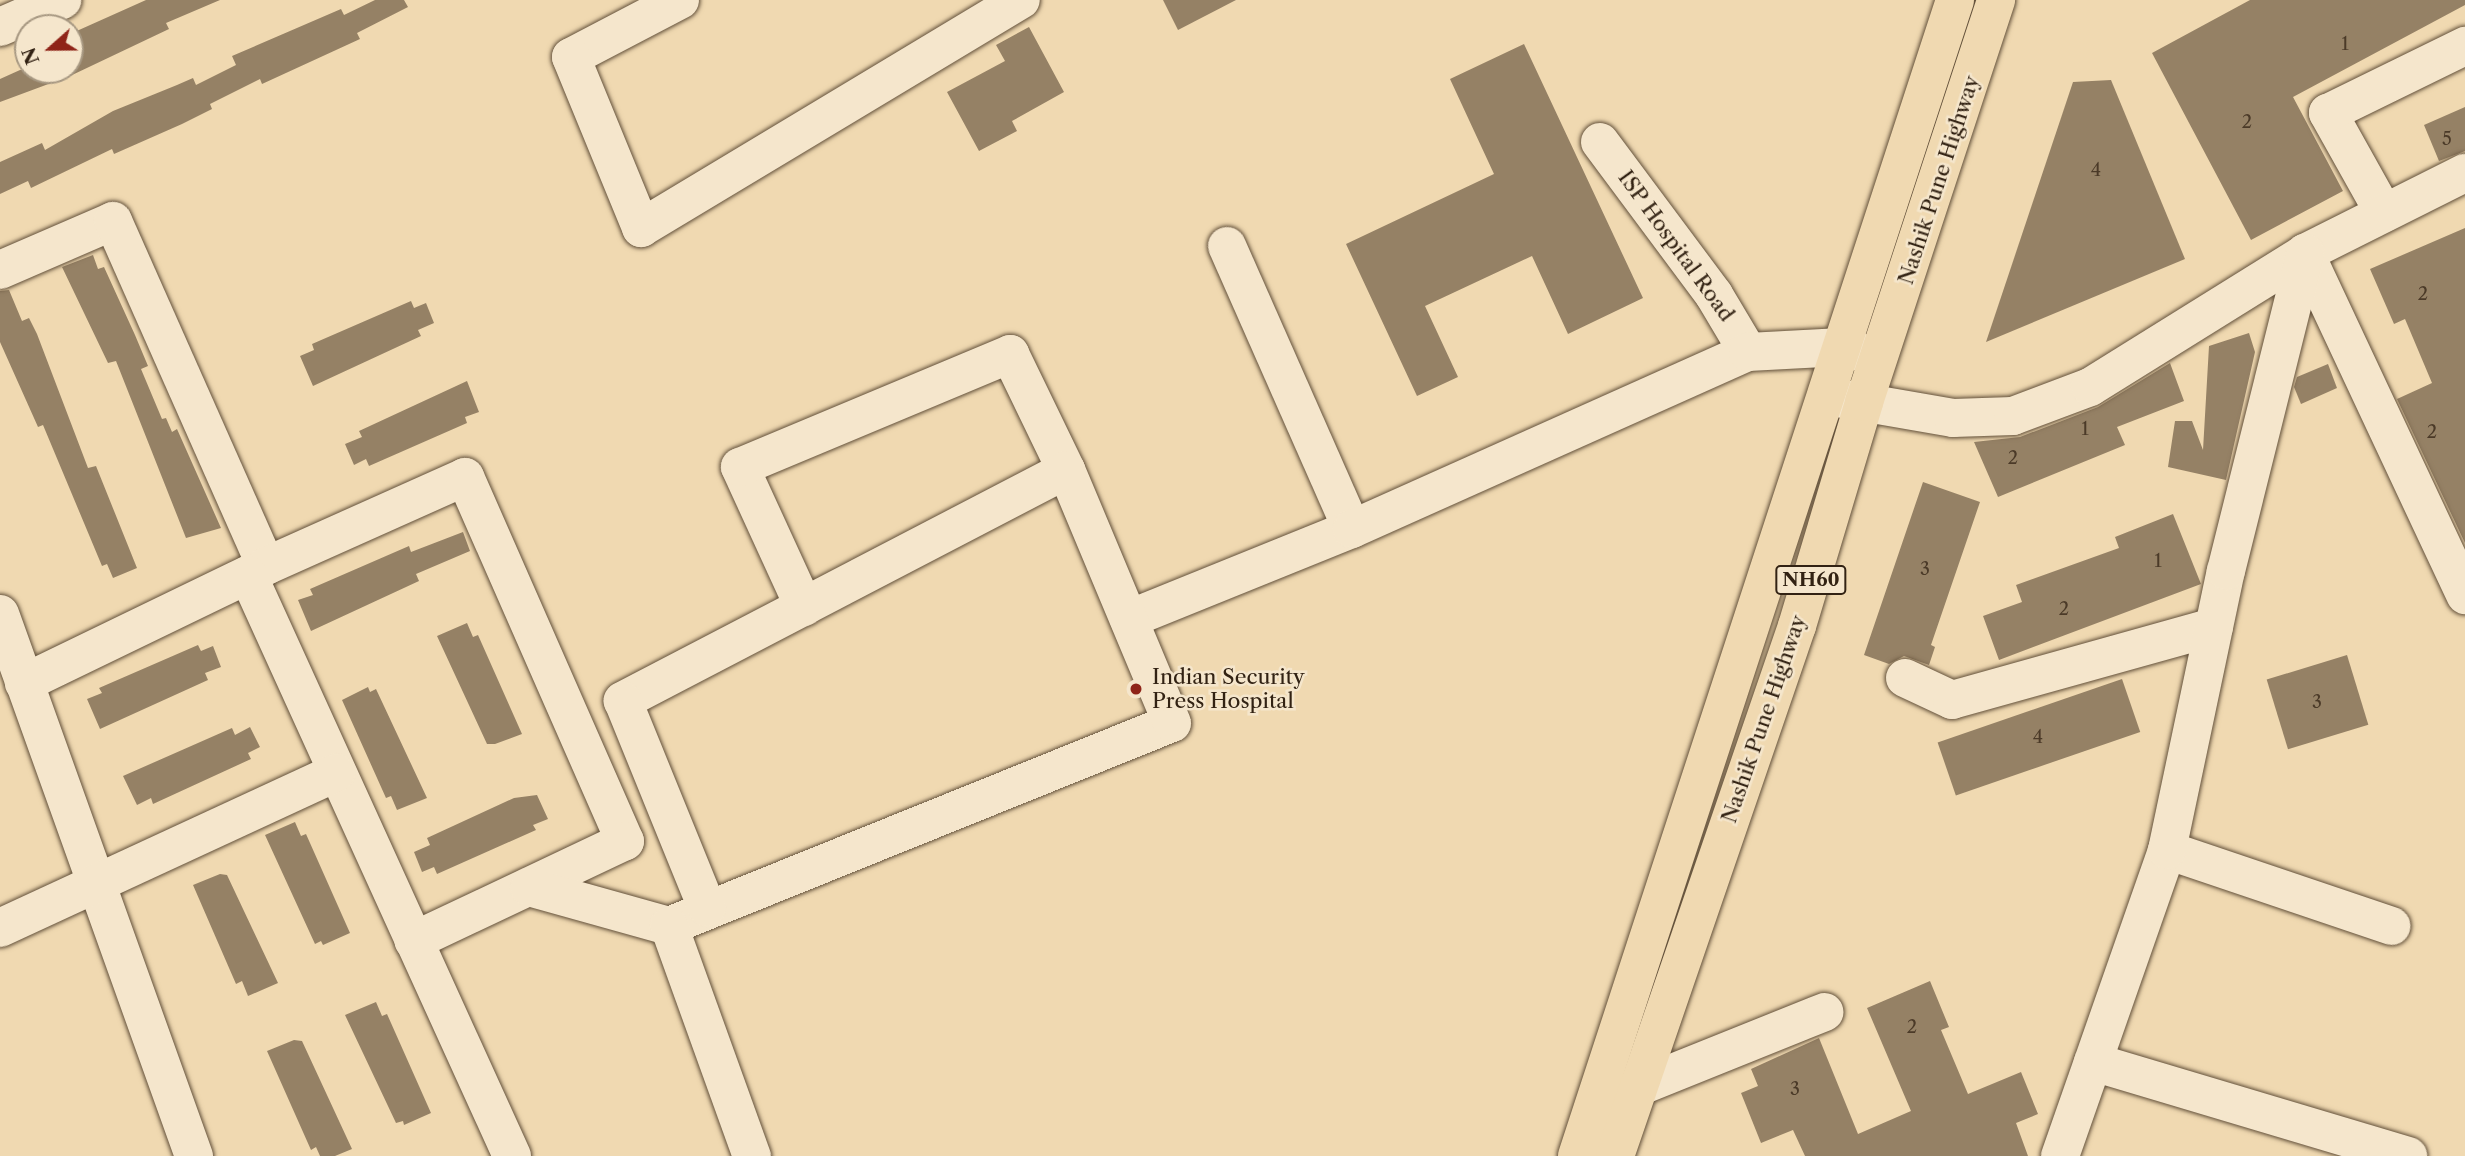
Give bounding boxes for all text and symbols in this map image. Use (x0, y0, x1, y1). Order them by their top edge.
north arrow (14, 14, 84, 84)
house number: 1 (2341, 33, 2349, 55)
text: N (17, 44, 44, 68)
street label: Nashik Pune Highway (1893, 72, 1985, 288)
house number: 2 (2242, 111, 2252, 133)
house number: 5 (2442, 128, 2452, 150)
house number: 4 (2091, 159, 2101, 181)
street label: ISP Hospital Road (1613, 165, 1739, 327)
house number: 2 (2418, 283, 2428, 305)
house number: 1 (2081, 418, 2089, 440)
house number: 2 (2427, 421, 2437, 443)
house number: 2 (2008, 447, 2018, 469)
house number: 1 (2154, 550, 2162, 572)
house number: 3 (1920, 558, 1930, 580)
road number: NH60 (1774, 565, 1848, 596)
house number: 2 (2059, 598, 2069, 620)
street label: Nashik Pune Highway (1716, 612, 1812, 826)
place label: Indian Security Press Hospital (1152, 664, 1305, 714)
marker: Indian Security Press Hospital (1126, 679, 1146, 699)
house number: 3 (2312, 691, 2322, 713)
house number: 4 (2033, 726, 2043, 748)
house number: 2 (1907, 1016, 1917, 1038)
house number: 3 (1790, 1078, 1800, 1100)

